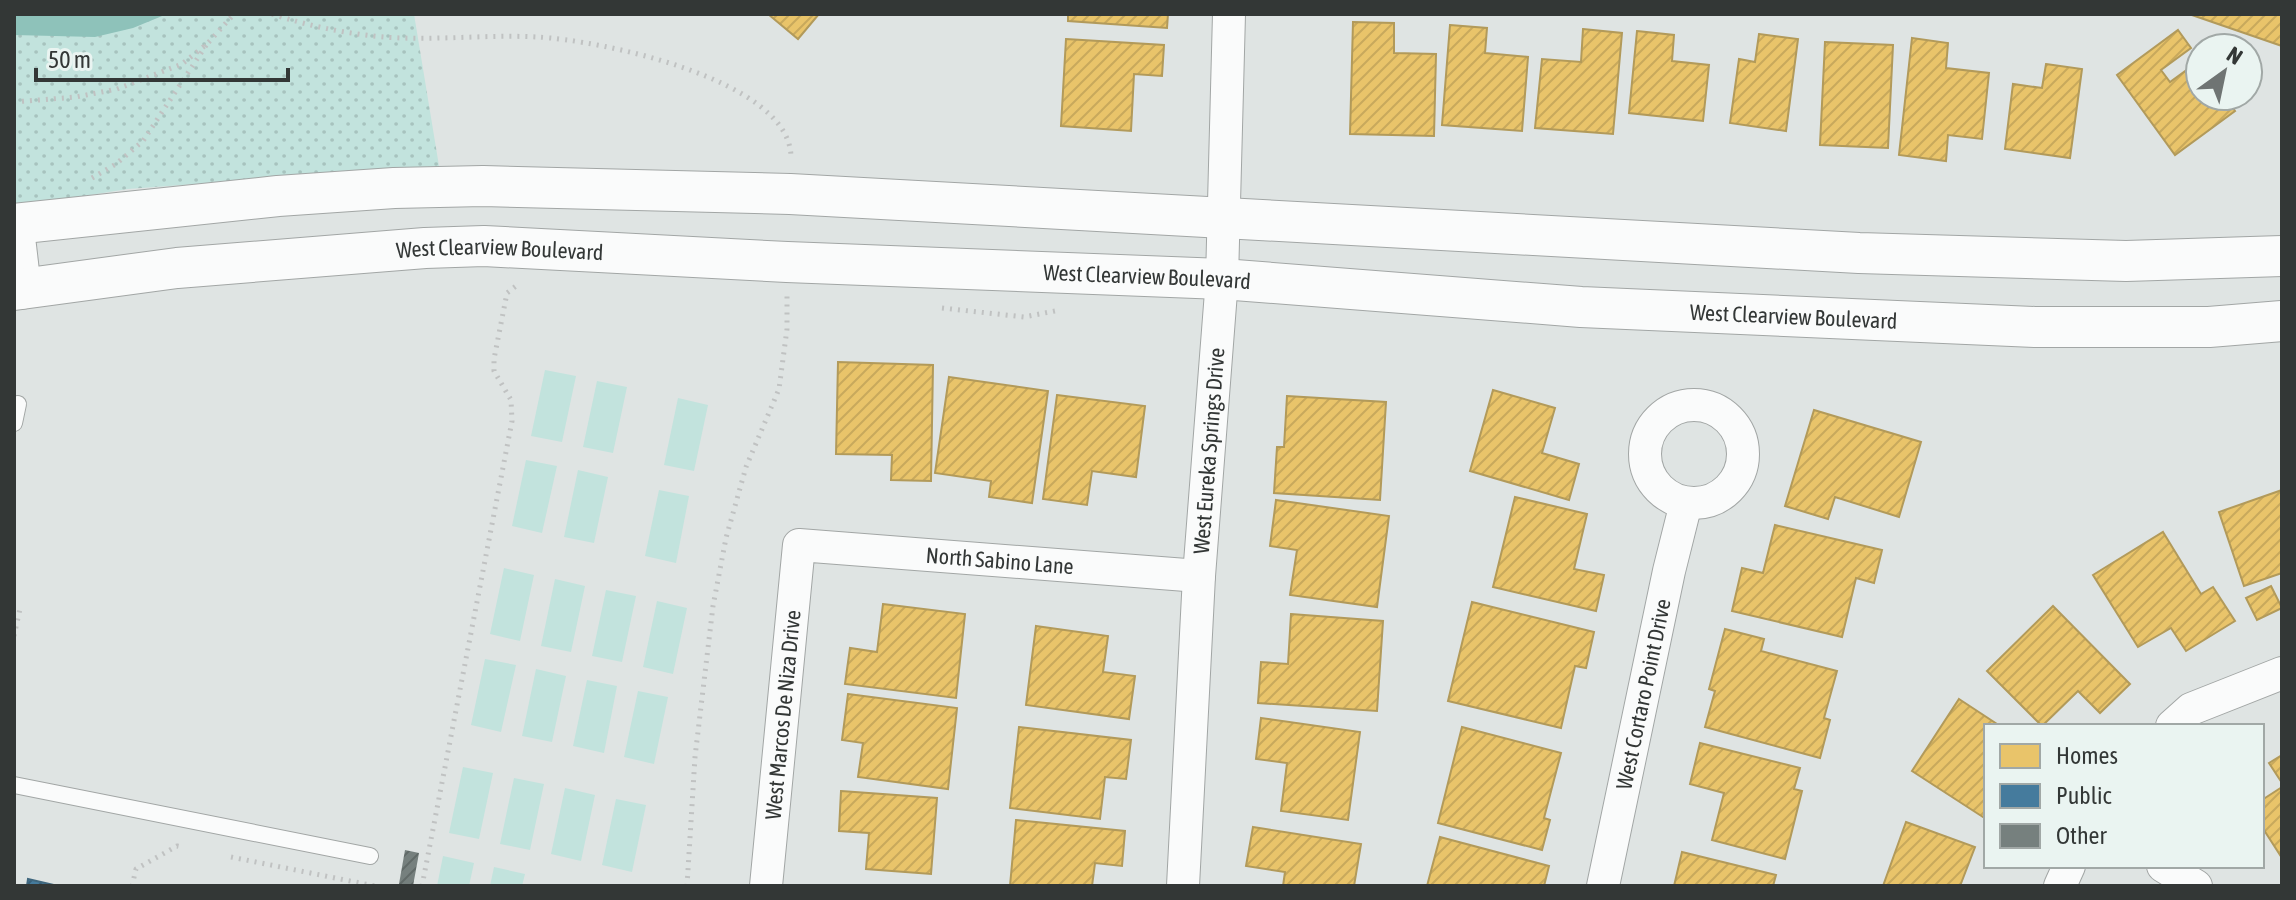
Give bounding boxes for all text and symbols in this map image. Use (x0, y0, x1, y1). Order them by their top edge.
scale bar (36, 32, 288, 82)
north arrow (2184, 32, 2264, 112)
text: N (2222, 41, 2247, 70)
text: 50 m (48, 46, 91, 73)
street label: West Clearview Boulevard (395, 233, 604, 265)
street label: West Clearview Boulevard (1043, 259, 1252, 294)
street label: West Clearview Boulevard (1689, 299, 1898, 334)
street label: West Eureka Springs Drive (1188, 347, 1230, 555)
street label: North Sabino Lane (925, 542, 1075, 579)
street label: West Cortaro Point Drive (1611, 596, 1676, 792)
street label: West Marcos De Niza Drive (759, 609, 806, 821)
legend (1984, 724, 2264, 868)
text: Homes (2056, 742, 2118, 769)
text: Public (2056, 782, 2112, 809)
text: Other (2056, 822, 2107, 849)

